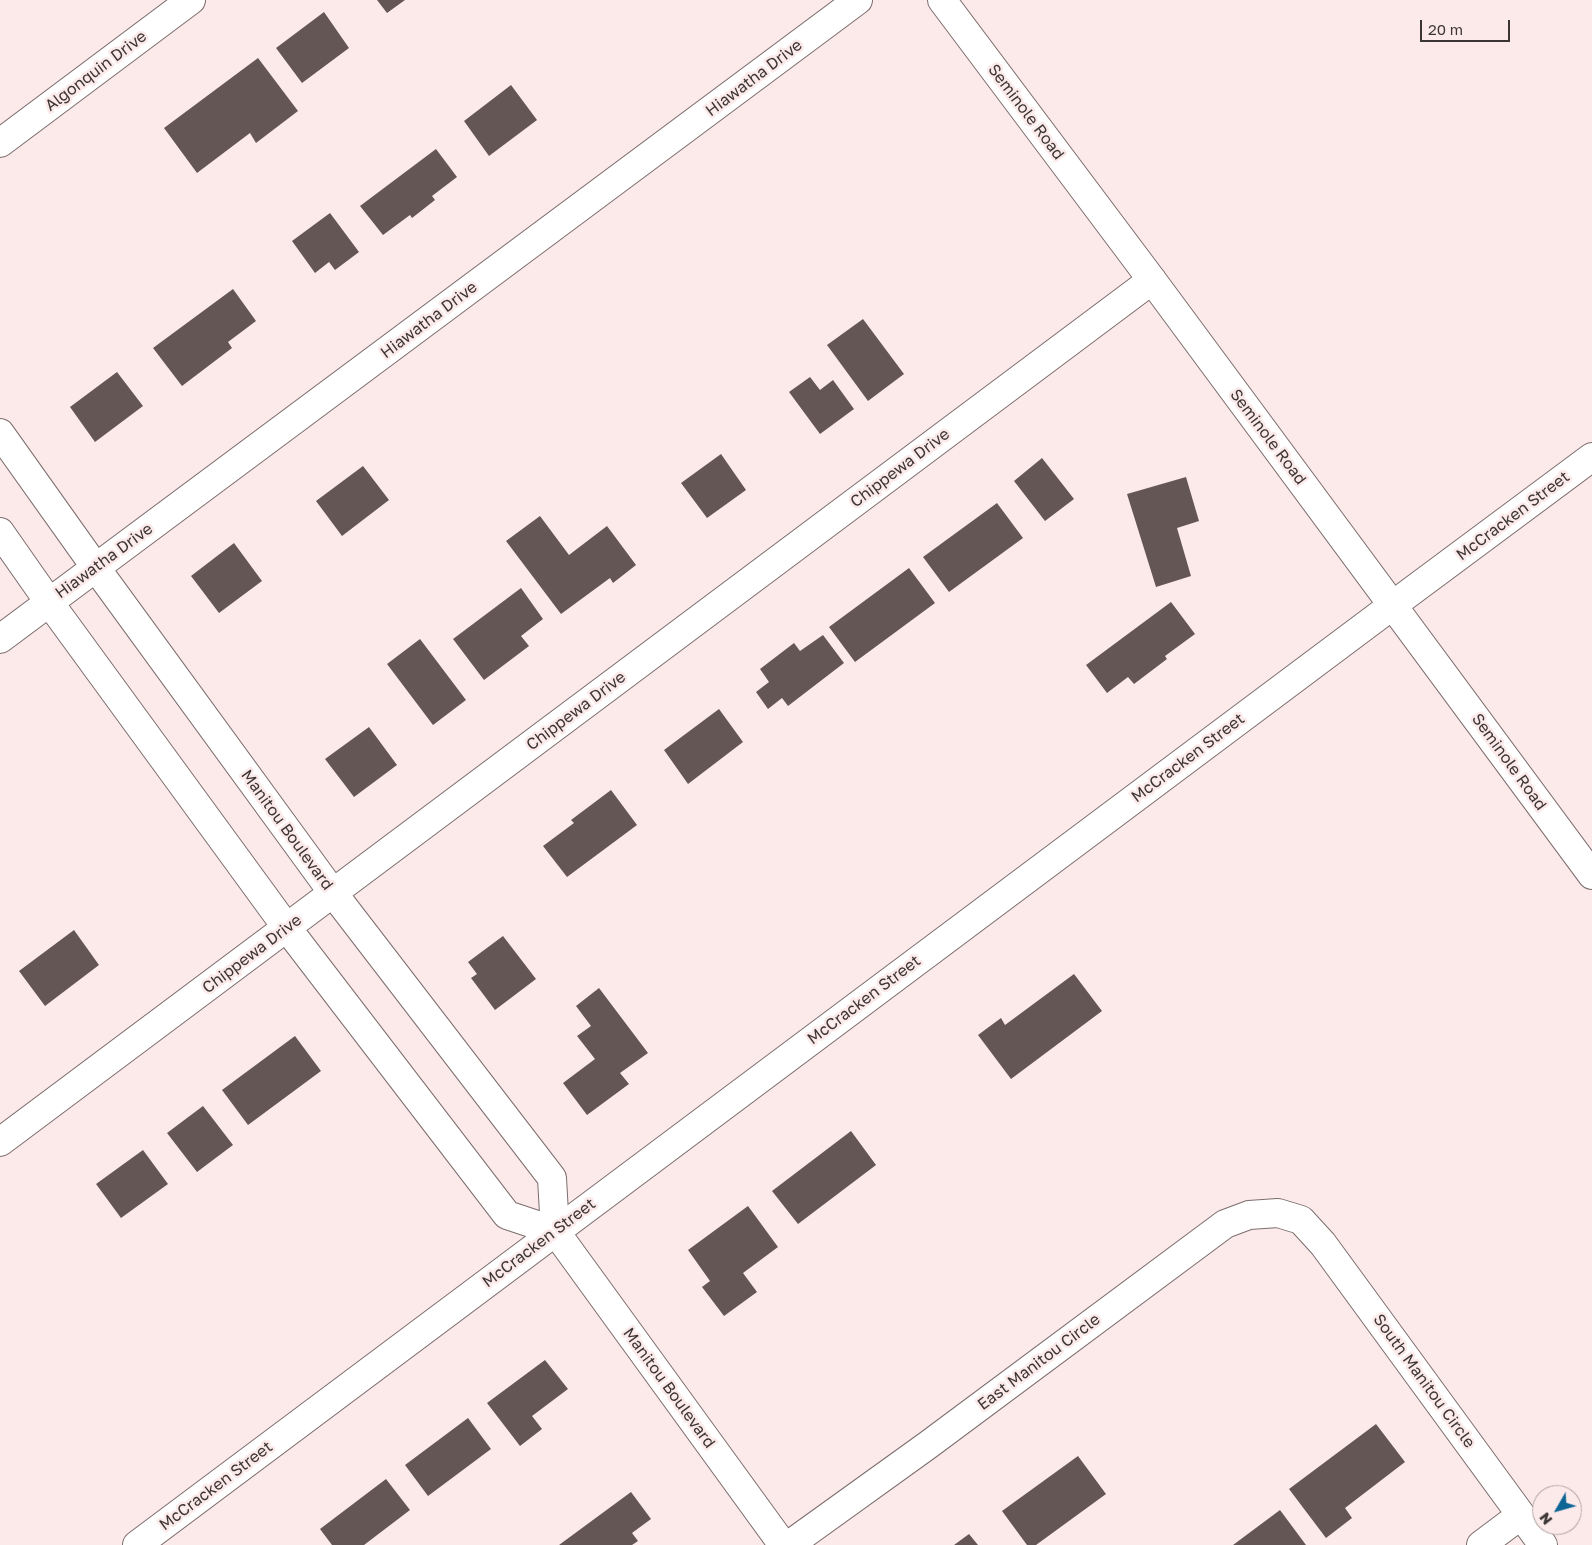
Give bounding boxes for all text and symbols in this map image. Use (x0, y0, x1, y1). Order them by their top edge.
scale bar (1422, 10, 1512, 42)
text: 20 m (1428, 20, 1463, 38)
street label: Algonquin Drive (42, 27, 150, 115)
street label: Hiawatha Drive (702, 35, 806, 121)
street label: Seminole Road (984, 60, 1068, 164)
street label: Hiawatha Drive (377, 277, 481, 363)
street label: Seminole Road (1226, 385, 1310, 489)
street label: Chippewa Drive (847, 424, 953, 512)
street label: McCracken Street (1453, 467, 1573, 565)
street label: Hiawatha Drive (52, 519, 156, 603)
street label: Chippewa Drive (523, 667, 629, 755)
street label: McCracken Street (1128, 709, 1248, 807)
street label: Seminole Road (1467, 710, 1551, 814)
street label: Manitou Boulevard (237, 766, 337, 894)
street label: Chippewa Drive (199, 910, 305, 998)
street label: McCracken Street (804, 951, 924, 1049)
street label: McCracken Street (479, 1194, 599, 1292)
street label: East Manitou Circle (974, 1310, 1104, 1414)
street label: South Manitou Circle (1369, 1310, 1479, 1452)
street label: Manitou Boulevard (619, 1324, 719, 1452)
street label: McCracken Street (156, 1437, 276, 1535)
north arrow (1532, 1485, 1582, 1535)
text: N (1536, 1510, 1556, 1528)

